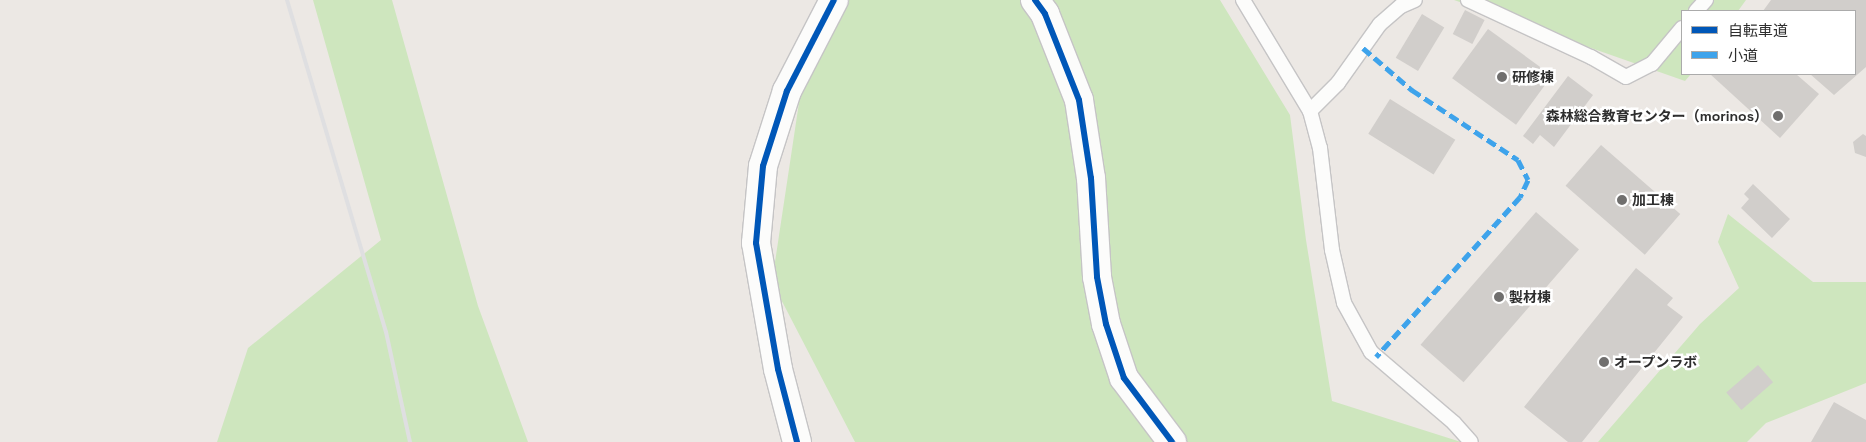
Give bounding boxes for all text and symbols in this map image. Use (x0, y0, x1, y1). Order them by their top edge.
legend (1681, 10, 1856, 75)
text: 自転車道 (1728, 21, 1788, 40)
text: 小道 (1728, 46, 1758, 65)
place label: 研修棟 (1512, 69, 1554, 85)
marker: 研修棟 (1496, 71, 1508, 83)
place label: 森林総合教育センター（morinos） (1546, 108, 1768, 124)
marker: 森林総合教育センター（morinos） (1772, 110, 1784, 122)
place label: 加工棟 (1632, 192, 1674, 208)
marker: 加工棟 (1616, 194, 1628, 206)
place label: 製材棟 (1509, 289, 1551, 305)
marker: 製材棟 (1493, 291, 1505, 303)
place label: オープンラボ (1614, 354, 1698, 370)
marker: オープンラボ (1598, 356, 1610, 368)

